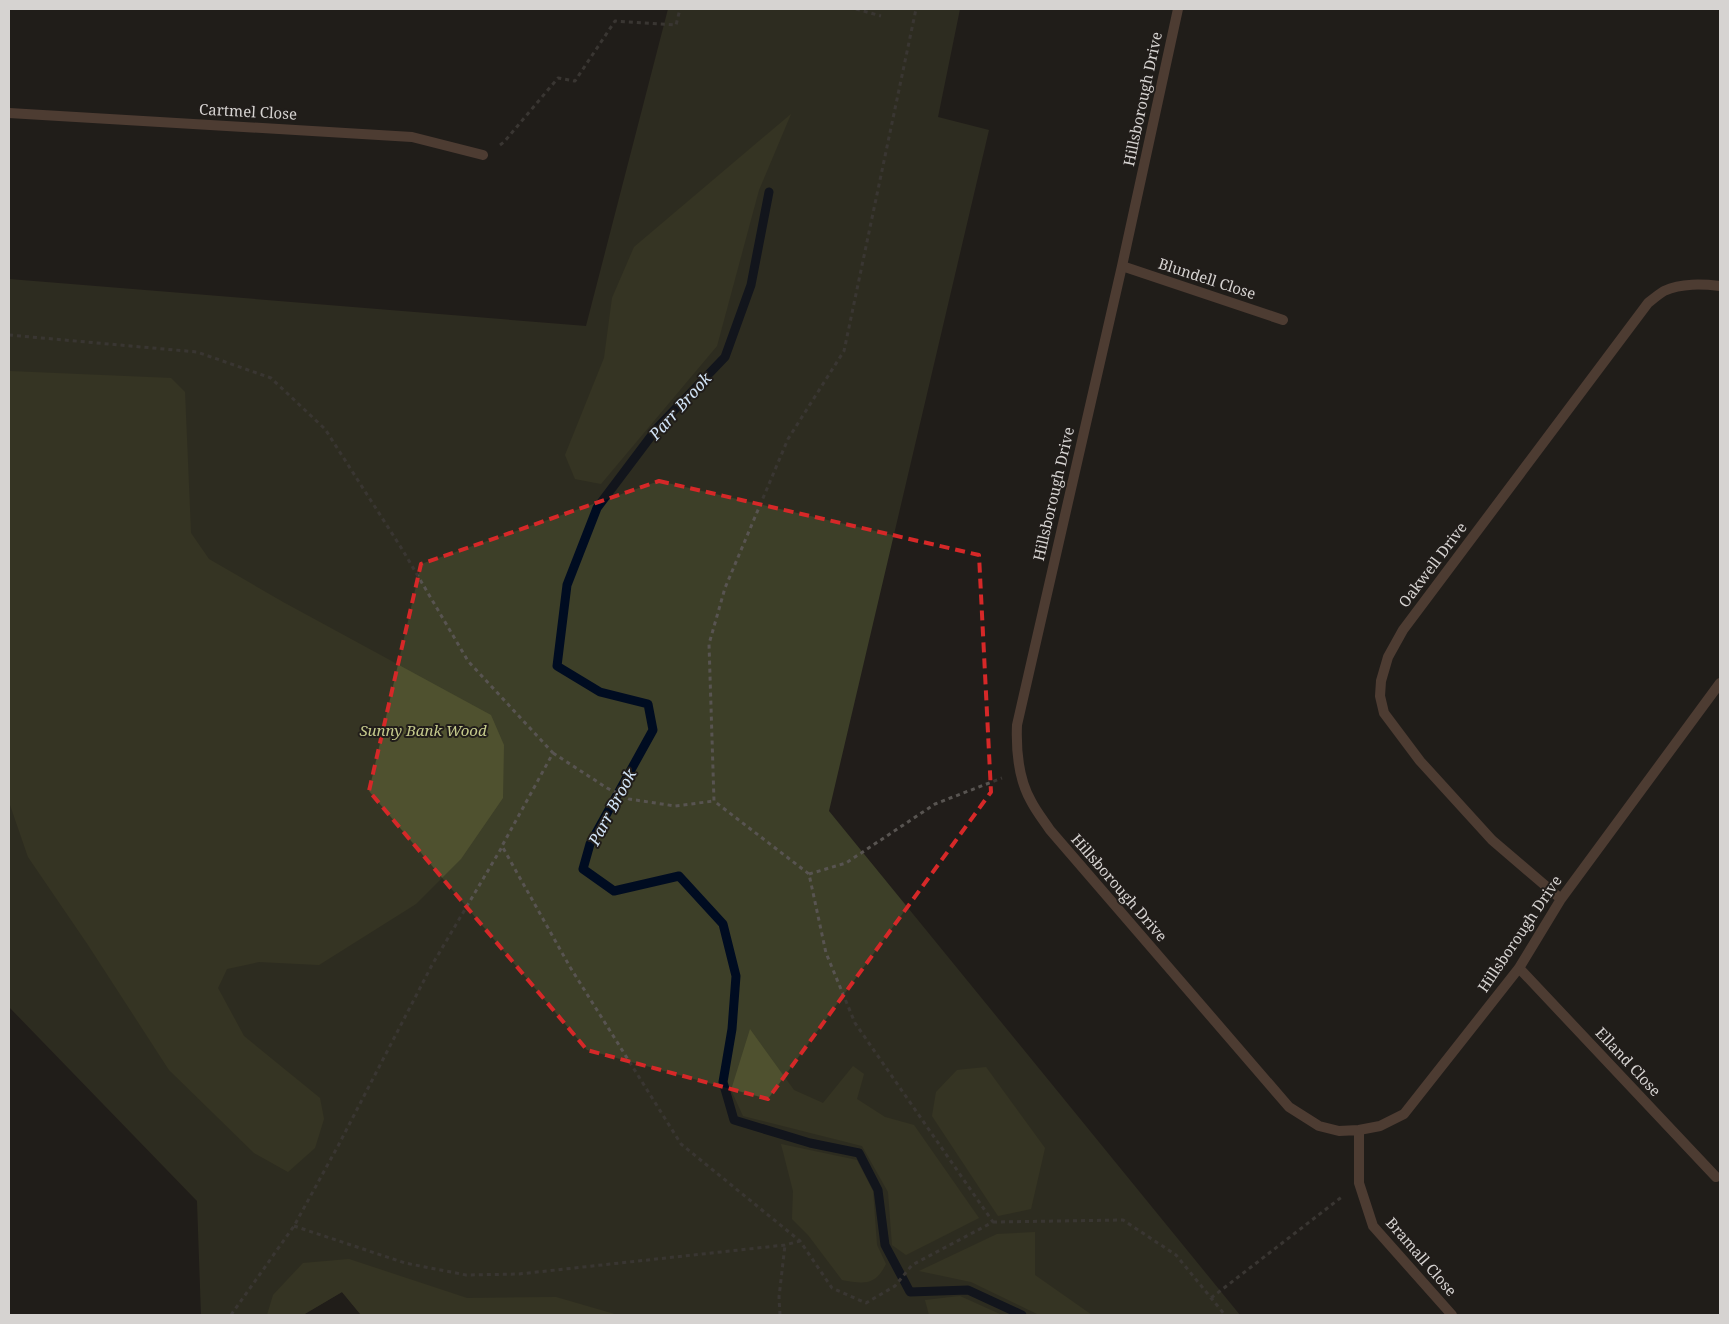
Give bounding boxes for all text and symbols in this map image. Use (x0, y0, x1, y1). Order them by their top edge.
street label: Hillsborough Drive (1118, 30, 1166, 168)
street label: Cartmel Close (199, 98, 298, 124)
street label: Blundell Close (1156, 253, 1259, 303)
water label: Parr Brook (643, 367, 717, 445)
street label: Hillsborough Drive (1028, 425, 1078, 563)
street label: Oakwell Drive (1394, 518, 1471, 611)
park label: Sunny Bank Wood (359, 720, 487, 740)
water label: Parr Brook (582, 764, 642, 850)
street label: Hillsborough Drive (1067, 829, 1172, 946)
street label: Hillsborough Drive (1473, 871, 1566, 996)
street label: Elland Close (1592, 1023, 1666, 1100)
street label: Bramall Close (1382, 1213, 1461, 1300)

